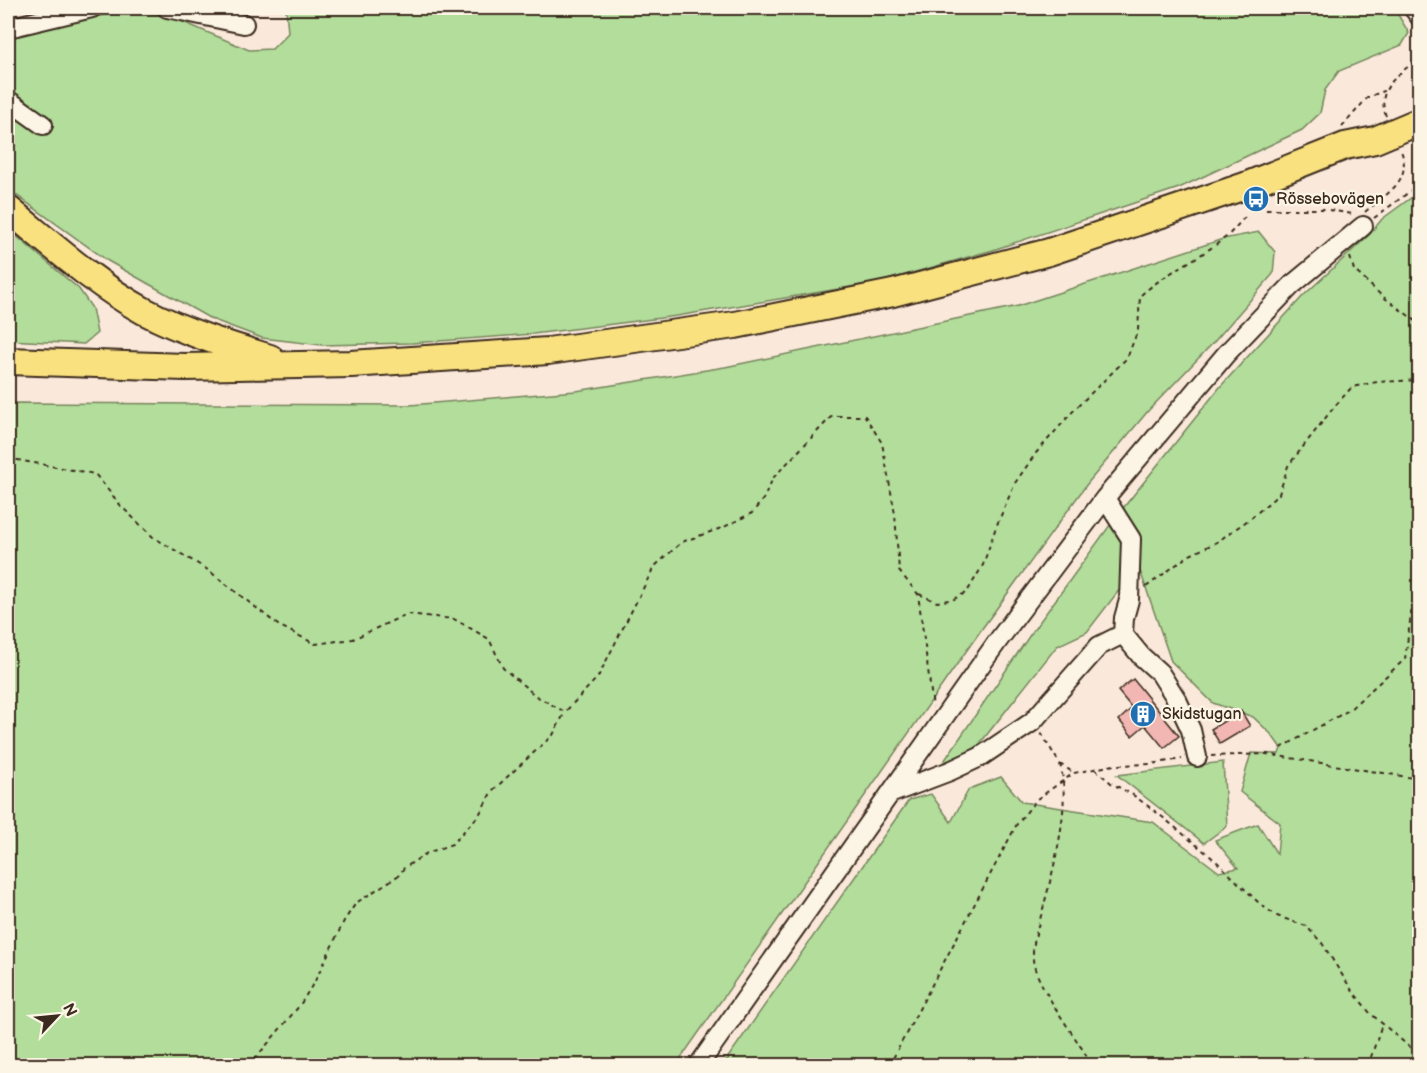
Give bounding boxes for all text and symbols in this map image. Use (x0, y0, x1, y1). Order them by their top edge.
bus stop icon: Rössebovägen (1241, 184, 1271, 214)
place label: Rössebovägen (1276, 190, 1384, 209)
building icon: Skidstugan (1128, 699, 1158, 729)
place label: Skidstugan (1162, 705, 1241, 724)
north arrow (27, 986, 87, 1046)
text: N (58, 1001, 80, 1020)

